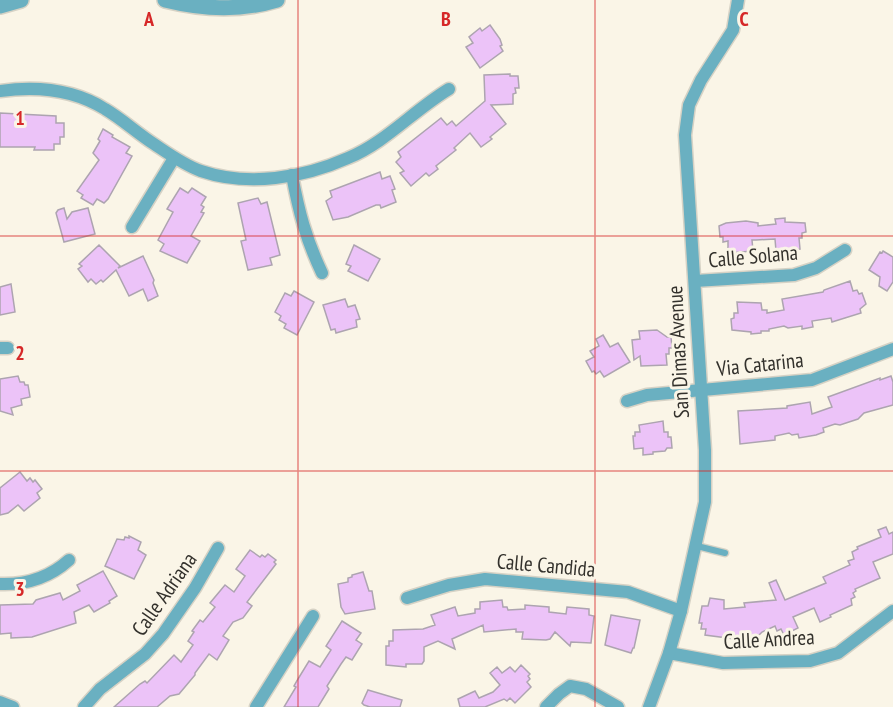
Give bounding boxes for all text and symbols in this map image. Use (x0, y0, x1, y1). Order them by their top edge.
text: A (143, 6, 155, 32)
text: B (441, 6, 451, 32)
text: C (739, 6, 749, 32)
text: 1 (15, 105, 25, 131)
street label: Calle Solana (707, 239, 799, 273)
street label: San Dimas Avenue (661, 285, 695, 419)
text: 2 (15, 340, 25, 366)
street label: Via Catarina (714, 346, 805, 382)
street label: Calle Adriana (126, 547, 202, 641)
street label: Calle Candida (496, 547, 596, 583)
text: 3 (15, 576, 25, 602)
street label: Calle Andrea (723, 623, 815, 655)

